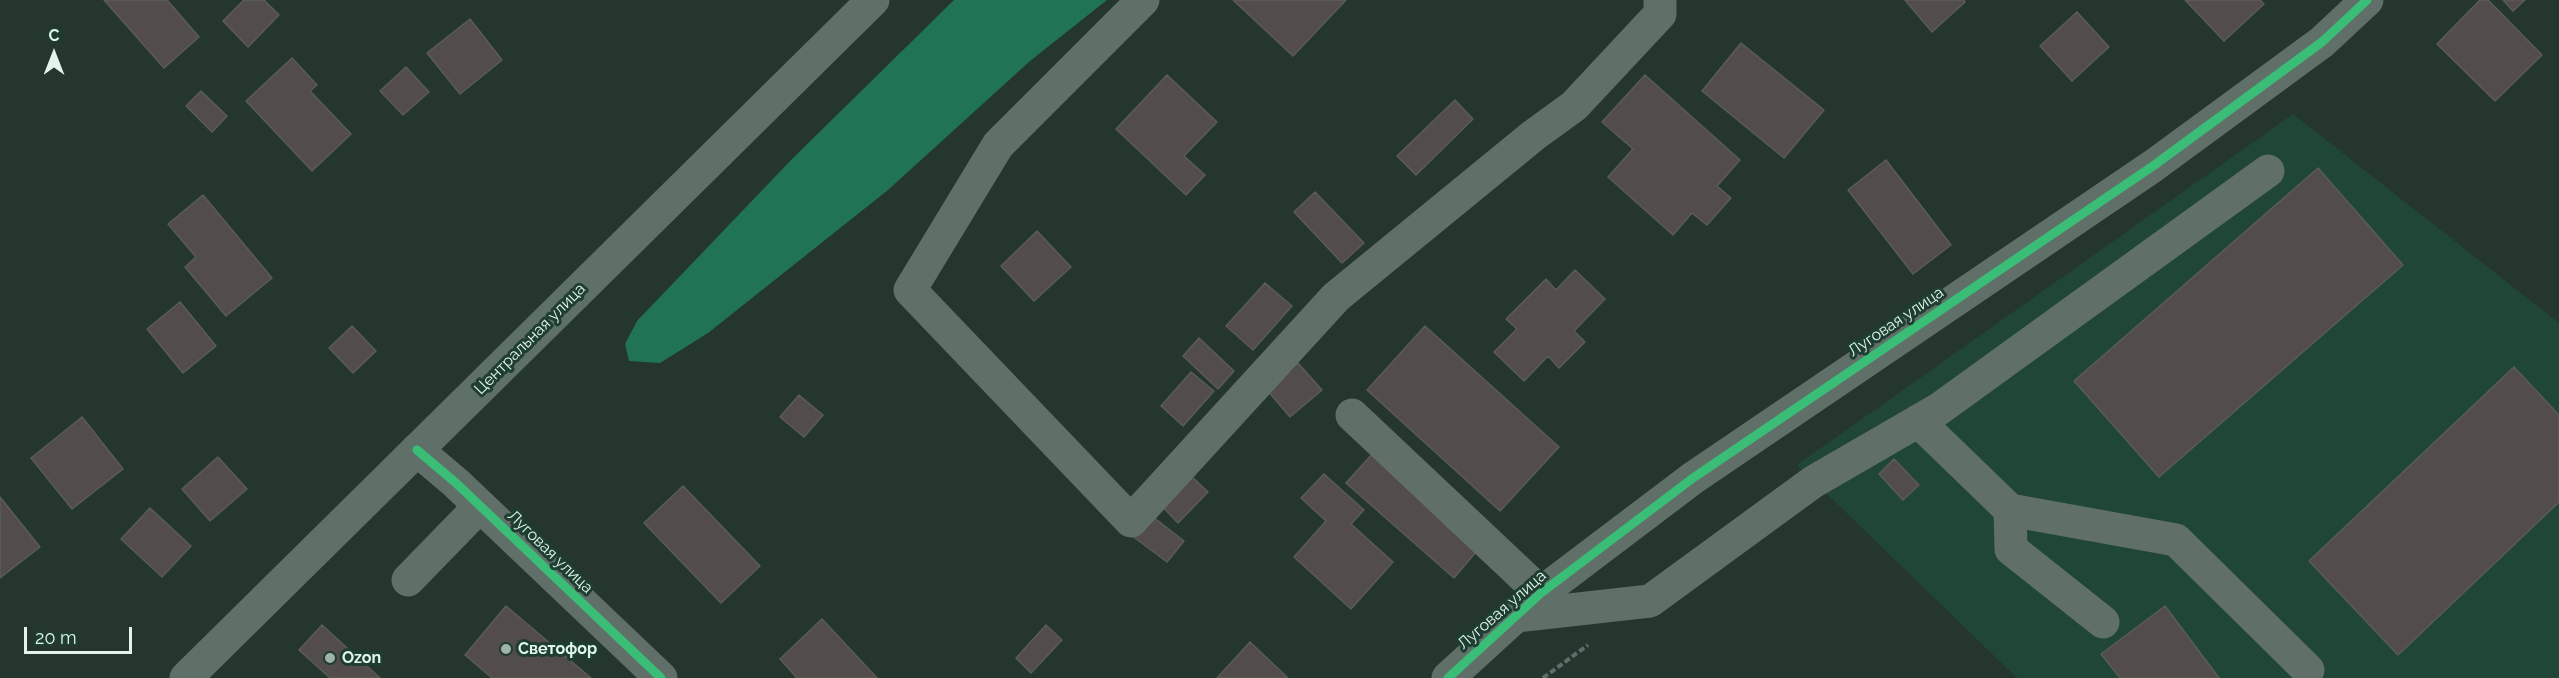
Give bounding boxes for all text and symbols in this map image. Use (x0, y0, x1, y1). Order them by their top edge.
north arrow (24, 24, 84, 84)
text: С (49, 26, 59, 45)
street label: Центральная улица (470, 279, 590, 399)
street label: Луговая улица (1845, 283, 1947, 361)
street label: Луговая улица (503, 506, 597, 598)
street label: Луговая улица (1454, 566, 1550, 654)
scale bar (27, 615, 135, 653)
text: 20 m (35, 627, 77, 648)
place label: Светофор (518, 639, 597, 659)
marker: Светофор (499, 642, 513, 656)
place label: Ozon (342, 648, 381, 668)
marker: Ozon (323, 651, 337, 665)

